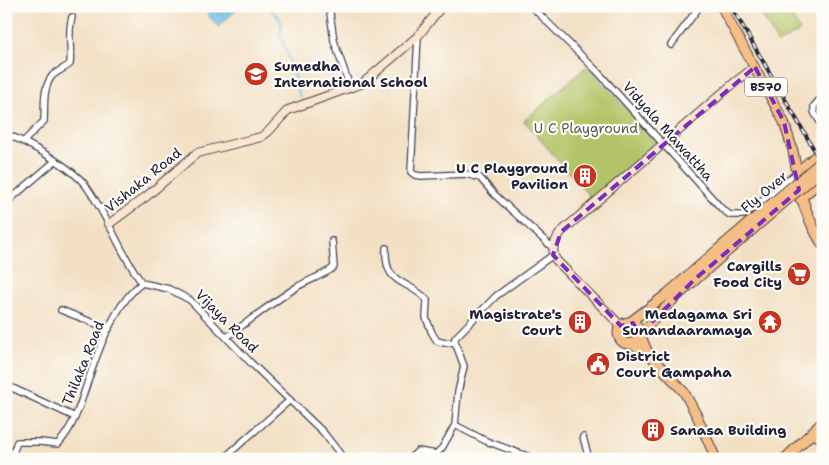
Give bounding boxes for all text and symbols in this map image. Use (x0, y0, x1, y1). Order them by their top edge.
place label: Sumedha International School (274, 57, 428, 91)
school or university icon: Sumedha International School (243, 61, 269, 87)
road number: B570 (745, 77, 787, 96)
street label: Vidyala Mawattha (619, 78, 718, 185)
park label: U C Playground (534, 119, 638, 137)
street label: Vishaka Road (101, 144, 185, 216)
place label: U C Playground Pavilion (456, 159, 568, 193)
building icon: U C Playground Pavilion (572, 163, 598, 189)
street label: Fly Over (737, 167, 792, 217)
place label: Cargills Food City (713, 257, 782, 291)
supermarket icon: Cargills Food City (786, 261, 812, 287)
street label: Vijaya Road (192, 286, 262, 356)
place label: Magistrate's Court (469, 305, 562, 339)
place label: Medagama Sri Sunandaaramaya (622, 305, 752, 339)
building icon: Magistrate's Court (567, 309, 593, 335)
temple icon: Medagama Sri Sunandaaramaya (757, 309, 783, 335)
street label: Thilaka Road (58, 318, 108, 408)
place label: District Court Gampaha (616, 347, 732, 381)
public building icon: District Court Gampaha (585, 351, 611, 377)
building icon: Sanasa Building (640, 417, 666, 443)
place label: Sanasa Building (670, 421, 786, 439)

